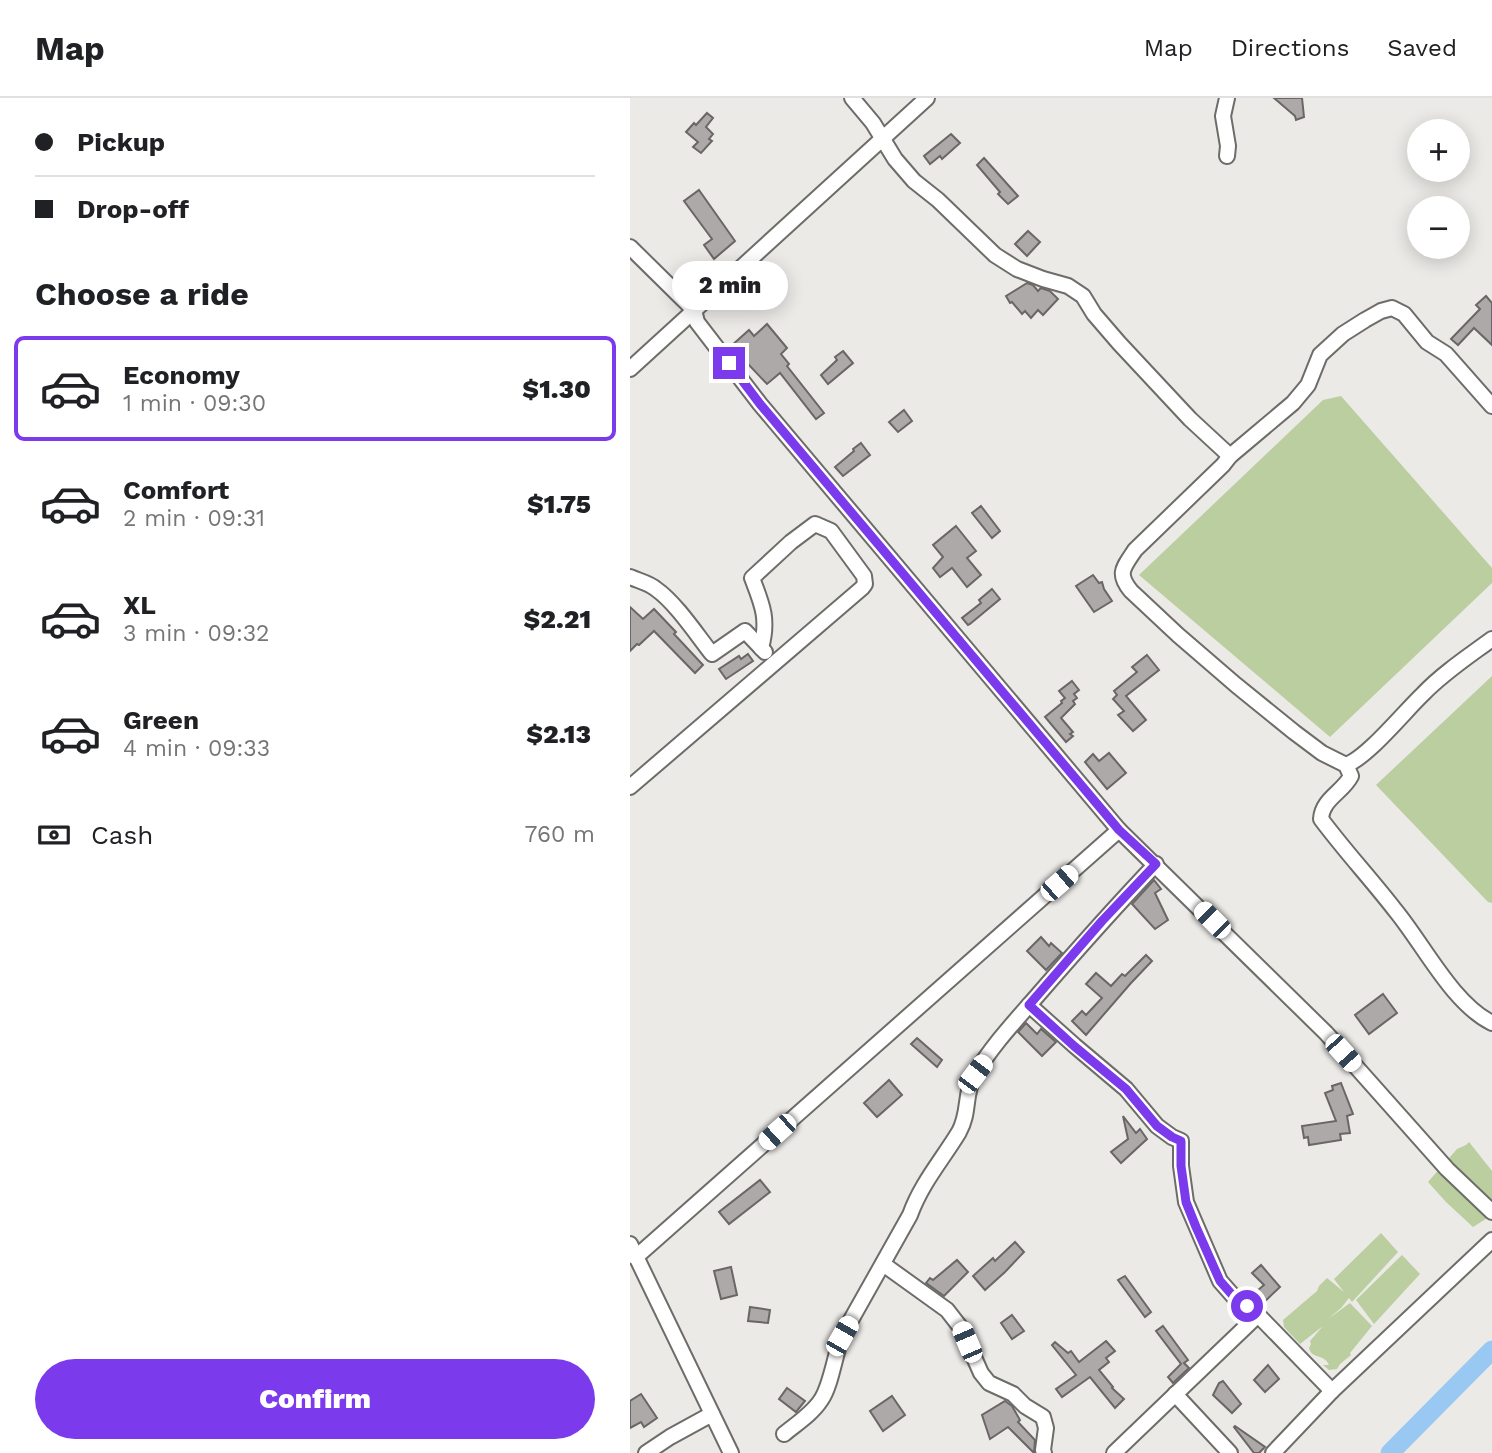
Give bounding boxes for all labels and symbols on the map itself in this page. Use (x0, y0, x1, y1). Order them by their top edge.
callout: 2 min (671, 261, 787, 310)
route end (713, 347, 745, 379)
car (1037, 861, 1082, 905)
car (1190, 898, 1235, 942)
car (1322, 1030, 1365, 1076)
car (954, 1051, 997, 1097)
car (755, 1110, 800, 1154)
route start (1231, 1290, 1263, 1322)
car (823, 1313, 862, 1359)
car (950, 1319, 985, 1365)

